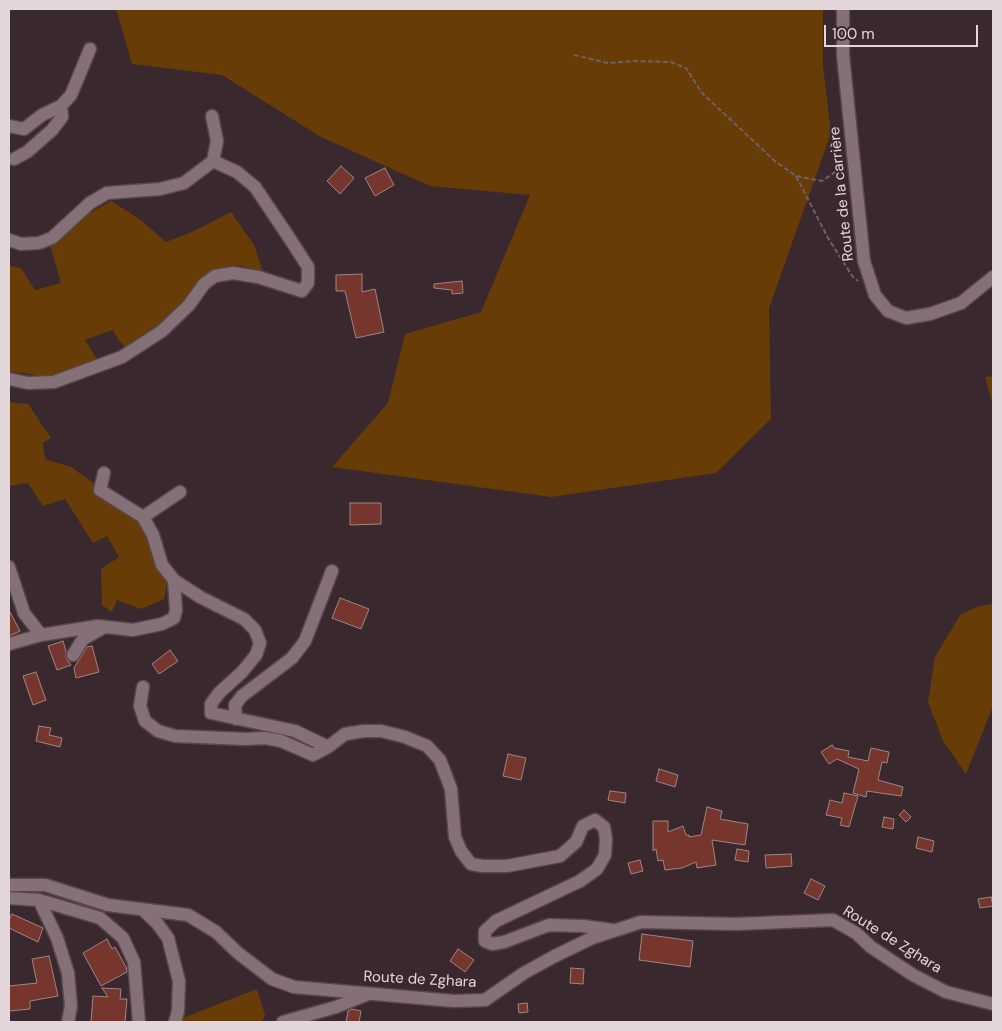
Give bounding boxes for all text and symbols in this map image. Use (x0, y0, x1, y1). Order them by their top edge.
scale bar (827, 15, 981, 47)
text: 100 m (832, 24, 875, 44)
street label: Route de la carrière (826, 126, 858, 262)
street label: Route de Zghara (839, 902, 945, 978)
street label: Route de Zghara (363, 968, 477, 992)

